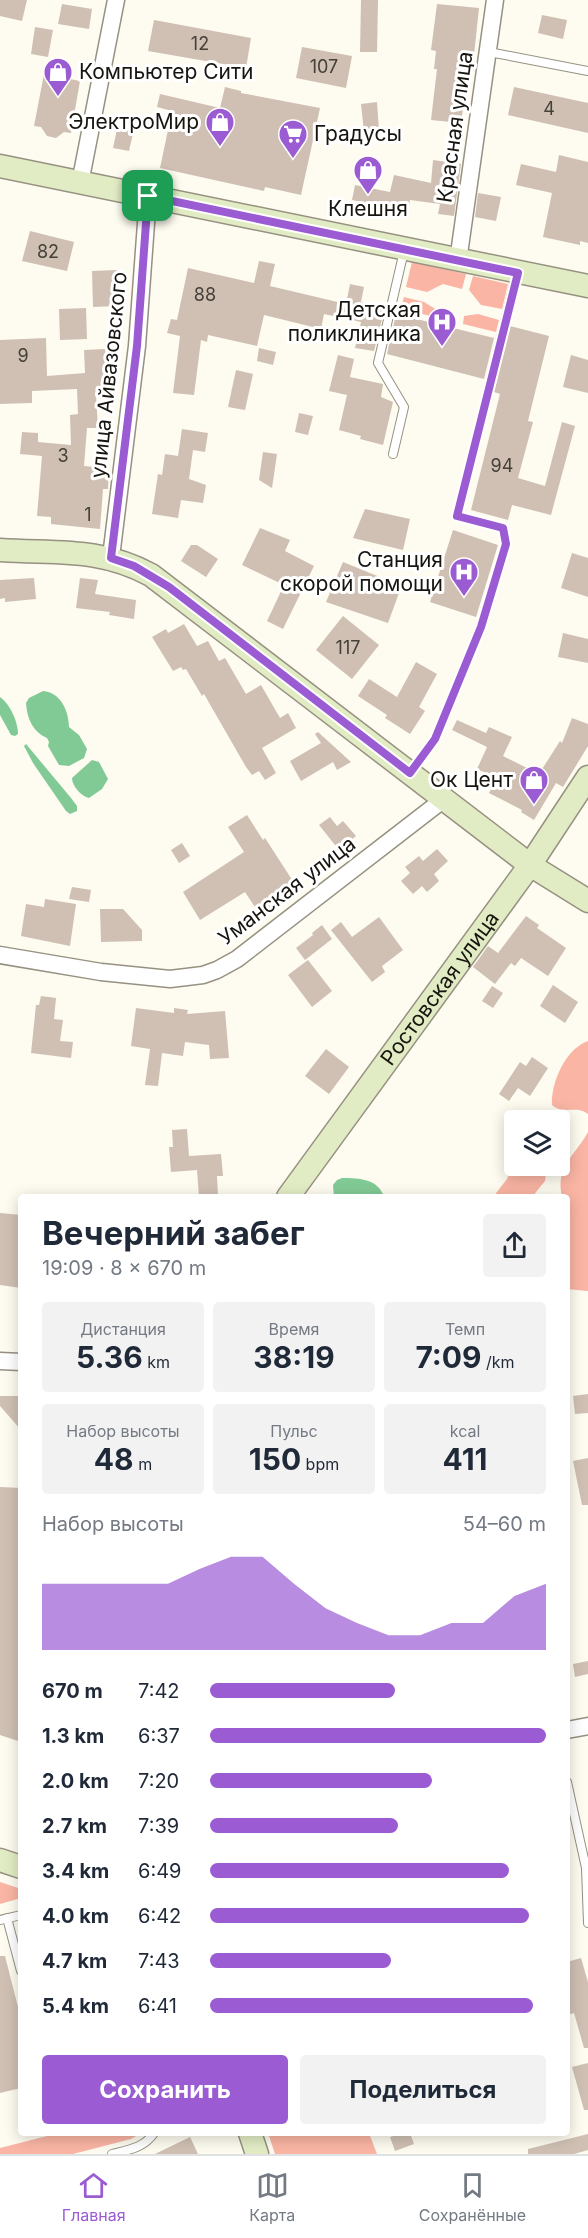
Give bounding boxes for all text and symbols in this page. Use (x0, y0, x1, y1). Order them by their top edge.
house number: 12 (191, 33, 209, 54)
street label: Красная улица (432, 50, 477, 204)
shop icon: Компьютер Сити (42, 56, 74, 98)
house number: 107 (310, 56, 338, 77)
place label: Компьютер Сити (79, 59, 254, 84)
house number: 4 (543, 98, 555, 119)
shop icon: ЭлектроМир (204, 106, 236, 148)
place label: ЭлектроМир (68, 109, 199, 134)
supermarket icon: Градусы (277, 118, 309, 160)
place label: Градусы (314, 121, 402, 146)
shop icon: Клешня (352, 154, 384, 196)
pin (122, 170, 173, 221)
icon: arrive (131, 179, 164, 212)
place label: Клешня (328, 196, 408, 221)
house number: 82 (37, 241, 59, 262)
street label: улица Айвазовского (85, 270, 132, 480)
house number: 88 (194, 284, 216, 305)
place label: Детская поликлиника (288, 297, 421, 346)
hospital icon: Детская поликлиника (426, 306, 458, 348)
house number: 9 (17, 345, 29, 366)
house number: 3 (57, 445, 69, 466)
house number: 94 (491, 455, 513, 476)
house number: 1 (84, 504, 92, 525)
place label: Станция скорой помощи (280, 547, 443, 596)
hospital icon: Станция скорой помощи (448, 556, 480, 598)
house number: 117 (336, 637, 360, 658)
shop icon: Ок Цент (518, 764, 550, 806)
place label: Ок Цент (430, 767, 513, 792)
street label: Уманская улица (213, 831, 360, 950)
street label: Ростовская улица (375, 906, 504, 1070)
map controls (504, 1110, 570, 1176)
button: layers (504, 1110, 570, 1176)
text: Вечерний забег (42, 1213, 305, 1253)
button: share (483, 1214, 546, 1277)
text: 19:09 · 8 × 670 m (42, 1256, 206, 1280)
text: Дистанция (80, 1319, 166, 1339)
text: Время (269, 1319, 319, 1339)
text: Темп (445, 1319, 485, 1339)
text: 5.36 (76, 1339, 143, 1375)
text: 38:19 (253, 1339, 335, 1375)
text: 7:09 (415, 1339, 482, 1375)
text: km (143, 1352, 170, 1372)
text: /km (482, 1352, 515, 1372)
text: Набор высоты (66, 1421, 180, 1441)
text: Пульс (270, 1421, 318, 1441)
text: kcal (450, 1421, 480, 1441)
text: 48 (94, 1441, 134, 1477)
text: 150 (249, 1441, 301, 1477)
text: 411 (442, 1441, 488, 1477)
text: m (134, 1454, 152, 1474)
text: bpm (301, 1454, 339, 1474)
text: Набор высоты (42, 1512, 184, 1536)
text: 54–60 m (463, 1512, 546, 1536)
text: 670 m (42, 1679, 103, 1703)
text: 7:42 (138, 1679, 180, 1703)
text: 1.3 km (42, 1724, 104, 1748)
text: 6:37 (138, 1724, 180, 1748)
text: 2.0 km (42, 1769, 109, 1793)
text: 7:20 (138, 1769, 179, 1793)
text: 2.7 km (42, 1814, 107, 1838)
text: 7:39 (138, 1814, 179, 1838)
text: 3.4 km (42, 1859, 109, 1883)
text: 6:49 (138, 1859, 182, 1883)
text: 4.0 km (42, 1904, 109, 1928)
text: 6:42 (138, 1904, 181, 1928)
text: 4.7 km (42, 1949, 107, 1973)
text: 7:43 (138, 1949, 180, 1973)
text: 5.4 km (42, 1994, 109, 2018)
text: 6:41 (138, 1994, 177, 2018)
button: Сохранить (42, 2055, 288, 2124)
button: Поделиться (300, 2055, 546, 2124)
tab: Главная (62, 2169, 126, 2225)
tab: Карта (249, 2169, 295, 2225)
tab: Сохранённые (419, 2169, 526, 2225)

